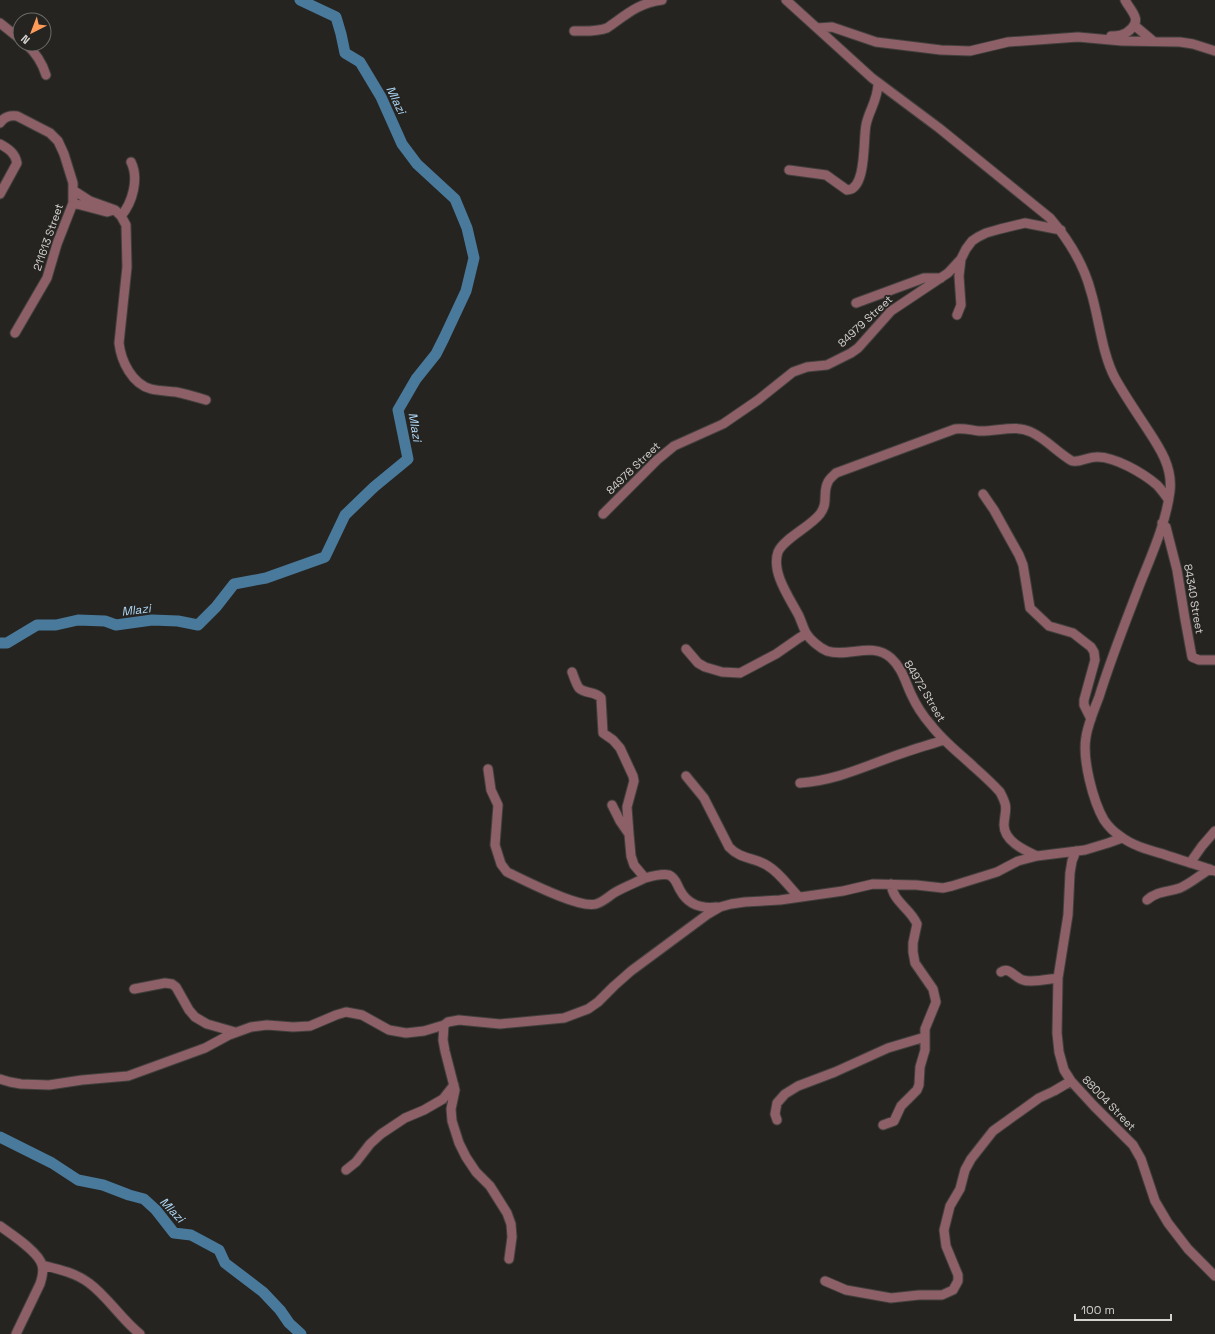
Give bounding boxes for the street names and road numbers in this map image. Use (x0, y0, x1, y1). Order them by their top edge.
street label: 211613 Street (30, 202, 66, 272)
street label: 84979 Street (835, 292, 895, 350)
street label: 84978 Street (603, 439, 663, 497)
street label: 84340 Street (1181, 563, 1207, 635)
street label: 84972 Street (901, 658, 949, 724)
street label: 88004 Street (1079, 1073, 1139, 1133)

